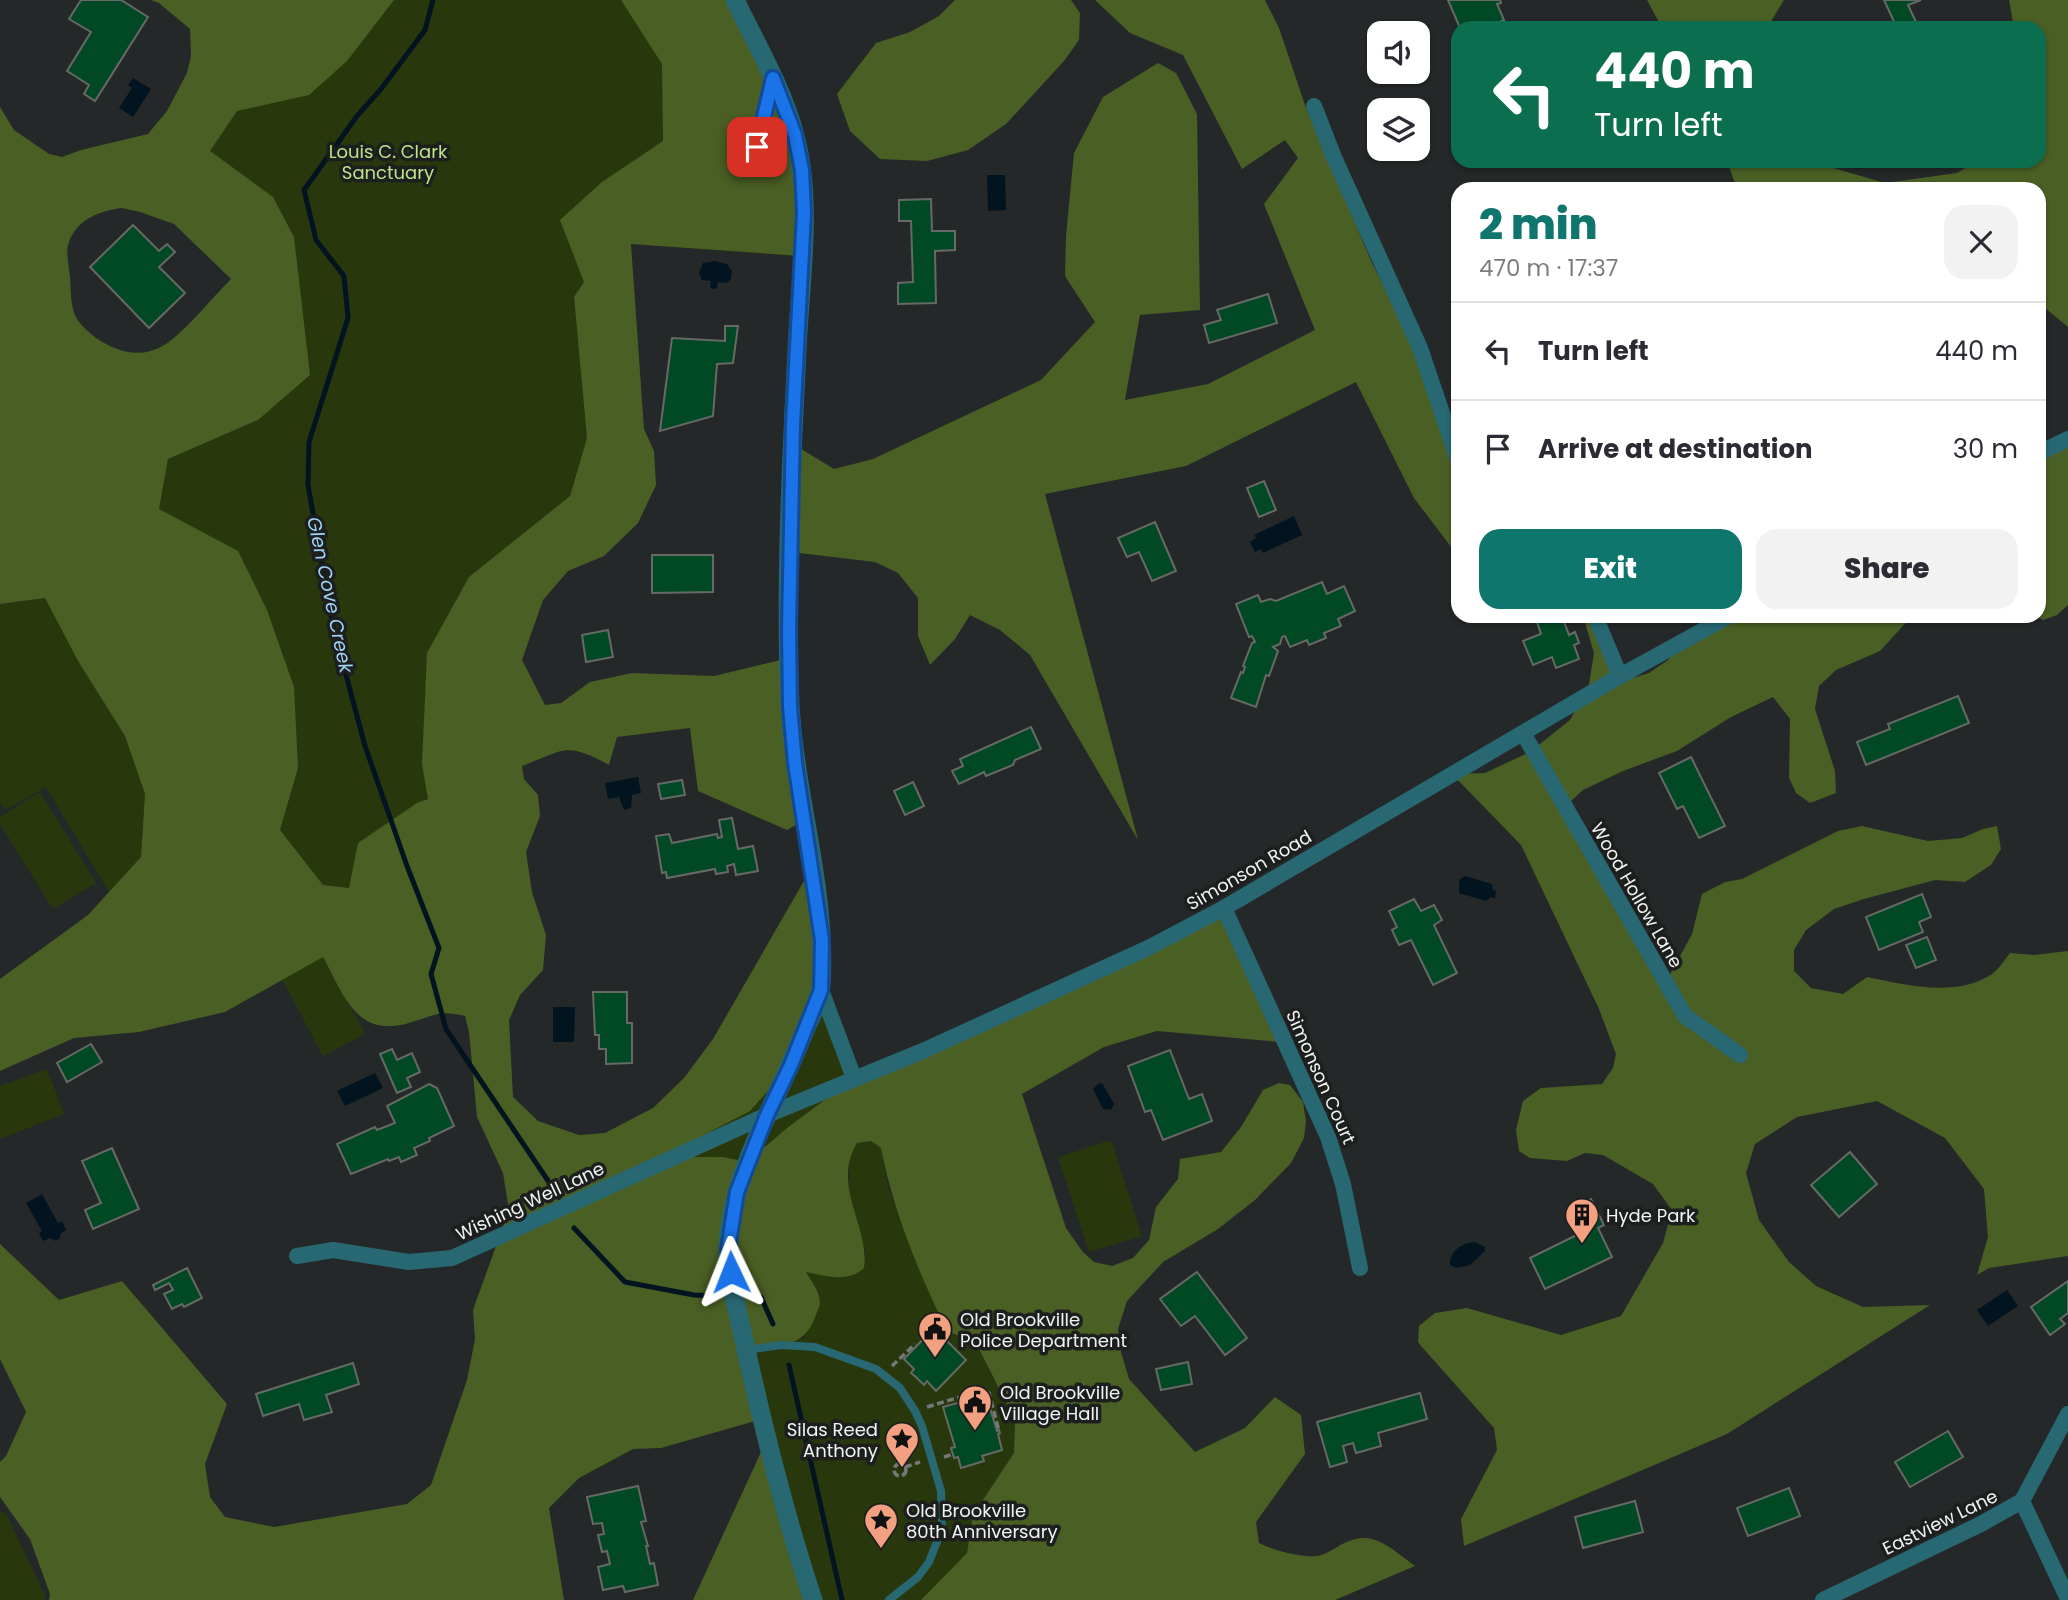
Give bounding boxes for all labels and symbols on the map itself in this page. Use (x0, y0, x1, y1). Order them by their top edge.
pin (727, 117, 787, 177)
park label: Louis C. Clark Sanctuary (329, 139, 448, 185)
water label: Glen Cove Creek (300, 514, 360, 677)
street label: Wood Hollow Lane (1585, 818, 1689, 972)
street label: Simonson Road (1182, 824, 1316, 916)
street label: Simonson Court (1280, 1006, 1362, 1148)
street label: Wishing Well Lane (452, 1156, 608, 1246)
building icon: Hyde Park (1563, 1196, 1601, 1245)
place label: Hyde Park (1606, 1203, 1696, 1228)
position arrow (694, 1235, 768, 1309)
place label: Old Brookville Police Department (960, 1307, 1127, 1353)
public building icon: Old Brookville Police Department (916, 1310, 954, 1359)
place label: Old Brookville Village Hall (1000, 1380, 1120, 1426)
public building icon: Old Brookville Village Hall (956, 1383, 994, 1432)
place label: Silas Reed Anthony (787, 1417, 878, 1463)
place icon: Silas Reed Anthony (883, 1420, 921, 1469)
street label: Eastview Lane (1878, 1483, 2002, 1561)
place label: Old Brookville 80th Anniversary (906, 1498, 1058, 1544)
place icon: Old Brookville 80th Anniversary (862, 1501, 900, 1550)

